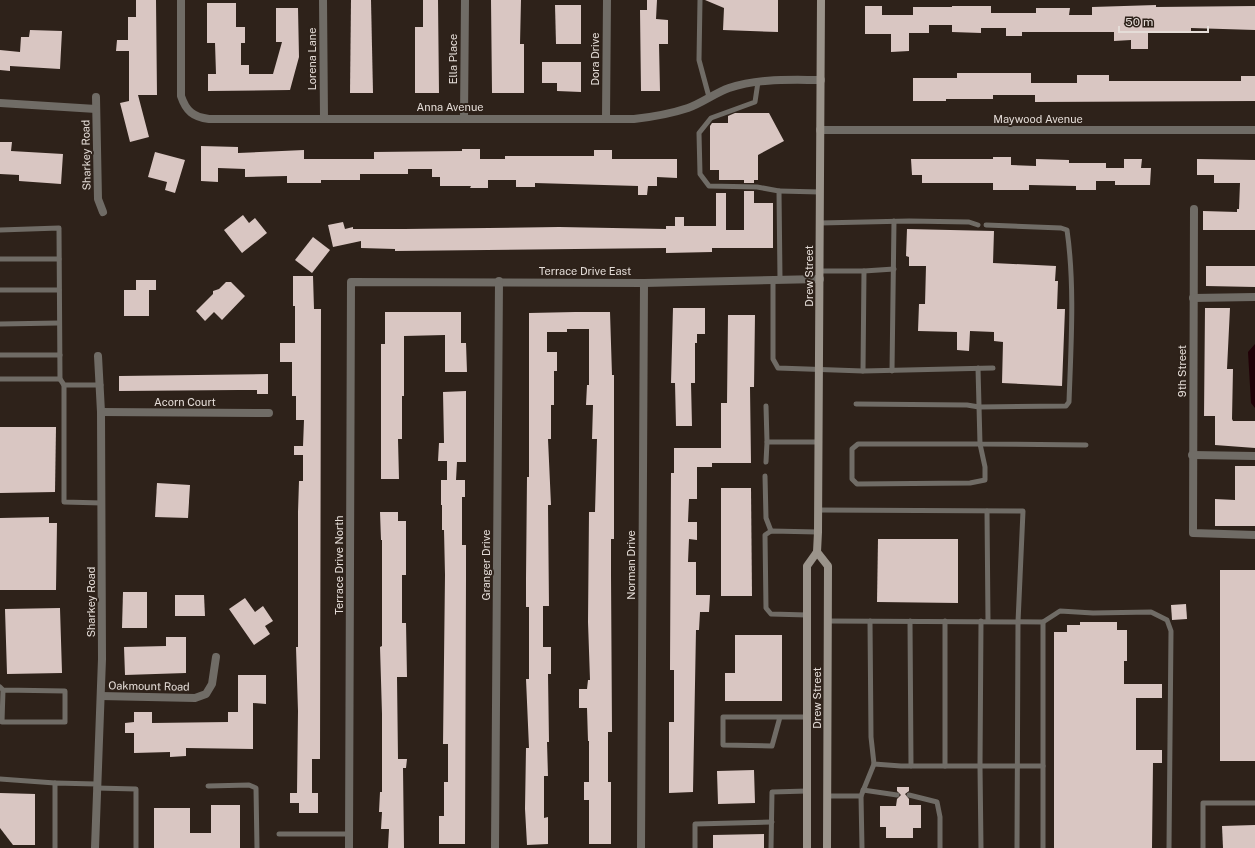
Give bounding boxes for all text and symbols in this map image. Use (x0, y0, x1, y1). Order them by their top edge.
scale bar (1119, 8, 1208, 34)
text: 50 m (1125, 15, 1153, 29)
street label: Lorena Lane (306, 28, 318, 90)
street label: Dora Drive (589, 32, 601, 86)
street label: Ella Place (447, 34, 459, 84)
street label: Anna Avenue (416, 101, 484, 113)
street label: Maywood Avenue (993, 113, 1083, 125)
street label: Sharkey Road (79, 120, 93, 190)
street label: Drew Street (803, 245, 815, 307)
street label: Terrace Drive East (539, 265, 631, 277)
street label: 9th Street (1176, 345, 1188, 397)
street label: Acorn Court (154, 396, 216, 408)
street label: Terrace Drive North (333, 515, 345, 615)
street label: Granger Drive (480, 530, 492, 600)
street label: Norman Drive (625, 530, 637, 600)
street label: Sharkey Road (85, 567, 97, 637)
street label: Drew Street (811, 667, 823, 729)
street label: Oakmount Road (108, 679, 190, 693)

